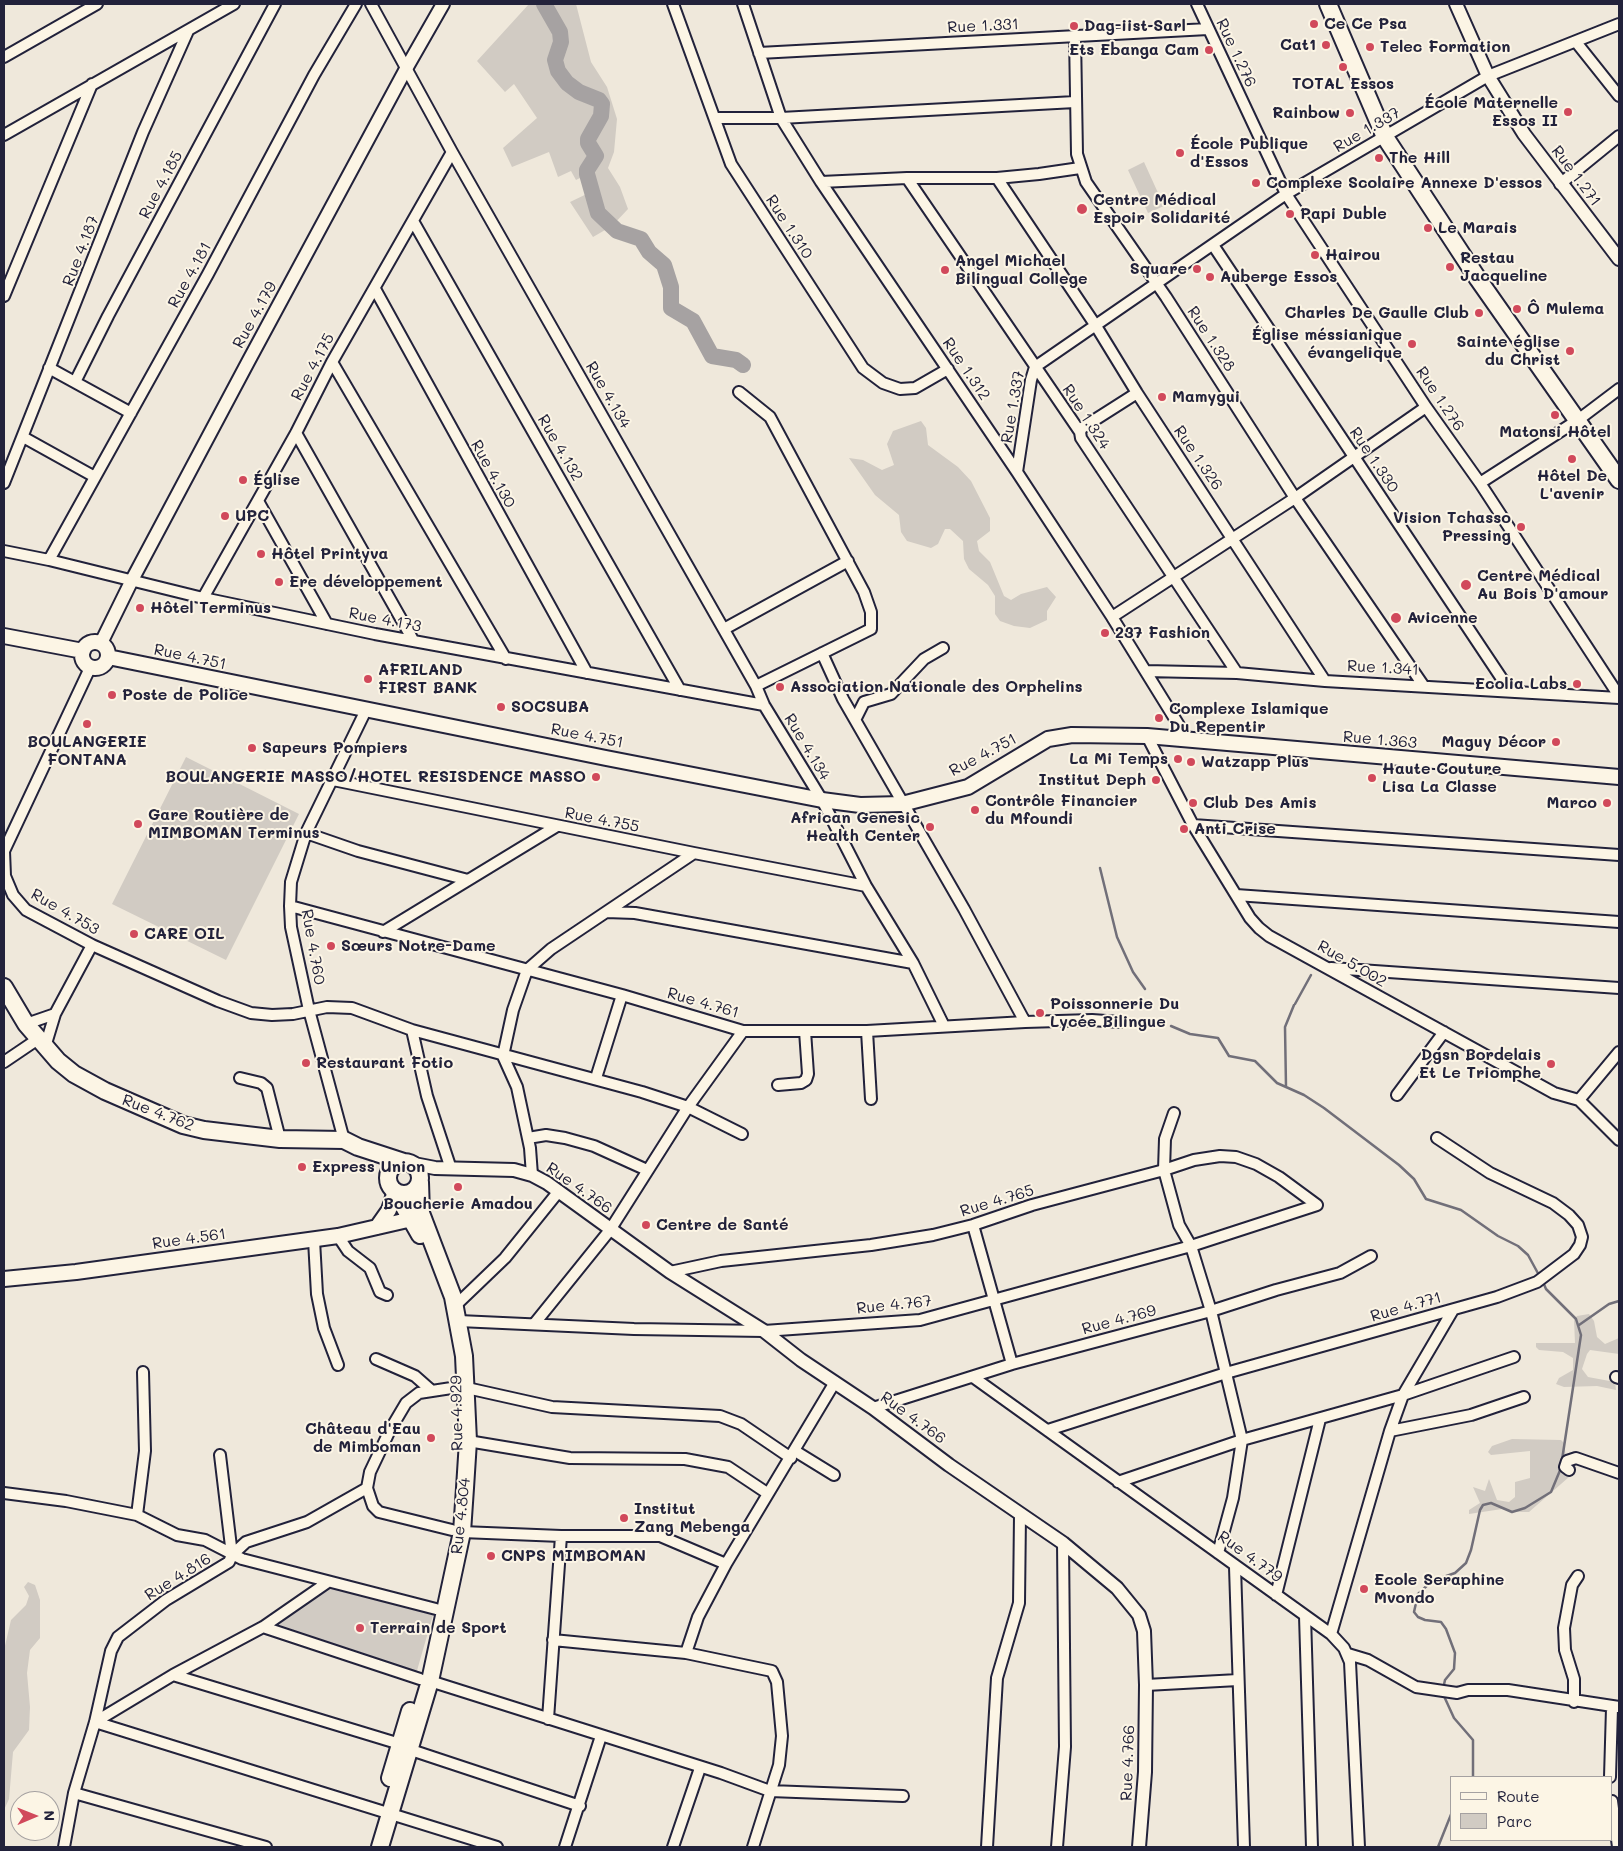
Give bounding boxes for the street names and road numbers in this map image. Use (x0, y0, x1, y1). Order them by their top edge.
street label: Rue 1.331 (947, 15, 1019, 37)
street label: Rue 1.276 (1212, 16, 1260, 90)
street label: Rue 1.337 (1330, 103, 1404, 157)
street label: Rue 1.271 (1547, 142, 1605, 210)
street label: Rue 4.185 (135, 148, 187, 222)
street label: Rue 1.310 (761, 191, 817, 263)
street label: Rue 4.187 (59, 213, 103, 289)
street label: Rue 4.181 (164, 239, 216, 311)
street label: Rue 4.179 (229, 278, 281, 352)
street label: Rue 1.328 (1183, 303, 1239, 375)
street label: Rue 4.175 (287, 330, 339, 404)
street label: Rue 1.312 (938, 334, 994, 404)
street label: Rue 4.134 (581, 358, 635, 432)
street label: Rue 1.276 (1412, 363, 1468, 435)
street label: Rue 1.337 (997, 369, 1029, 445)
street label: Rue 1.324 (1058, 381, 1114, 453)
street label: Rue 4.132 (533, 411, 587, 485)
street label: Rue 1.326 (1169, 422, 1227, 494)
street label: Rue 1.330 (1345, 424, 1403, 496)
street label: Rue 4.130 (467, 437, 519, 511)
street label: Rue 4.173 (347, 604, 423, 636)
street label: Rue 4.751 (152, 640, 228, 674)
street label: Rue 1.341 (1347, 657, 1419, 679)
street label: Rue 4.134 (780, 710, 834, 784)
street label: Rue 4.751 (549, 720, 625, 752)
street label: Rue 1.363 (1342, 727, 1418, 753)
street label: Rue 4.751 (946, 729, 1020, 781)
street label: Rue 4.755 (563, 803, 641, 837)
street label: Rue 4.753 (27, 885, 103, 939)
street label: Rue 4.760 (297, 908, 329, 986)
street label: Rue 5.002 (1314, 936, 1390, 992)
street label: Rue 4.761 (665, 984, 741, 1022)
street label: Rue 4.762 (119, 1090, 197, 1136)
street label: Rue 4.766 (542, 1158, 616, 1218)
street label: Rue 4.765 (958, 1181, 1036, 1221)
street label: Rue 4.561 (151, 1224, 227, 1254)
street label: Rue 4.771 (1368, 1288, 1444, 1326)
street label: Rue 4.767 (855, 1292, 933, 1318)
street label: Rue 4.769 (1080, 1301, 1158, 1339)
street label: Rue 4.929 (447, 1375, 467, 1451)
street label: Rue 4.766 (876, 1388, 950, 1448)
street label: Rue 4.804 (447, 1477, 475, 1555)
street label: Rue 4.779 (1214, 1527, 1286, 1587)
street label: Rue 4.816 (141, 1549, 215, 1605)
street label: Rue 4.766 (1117, 1724, 1139, 1802)

